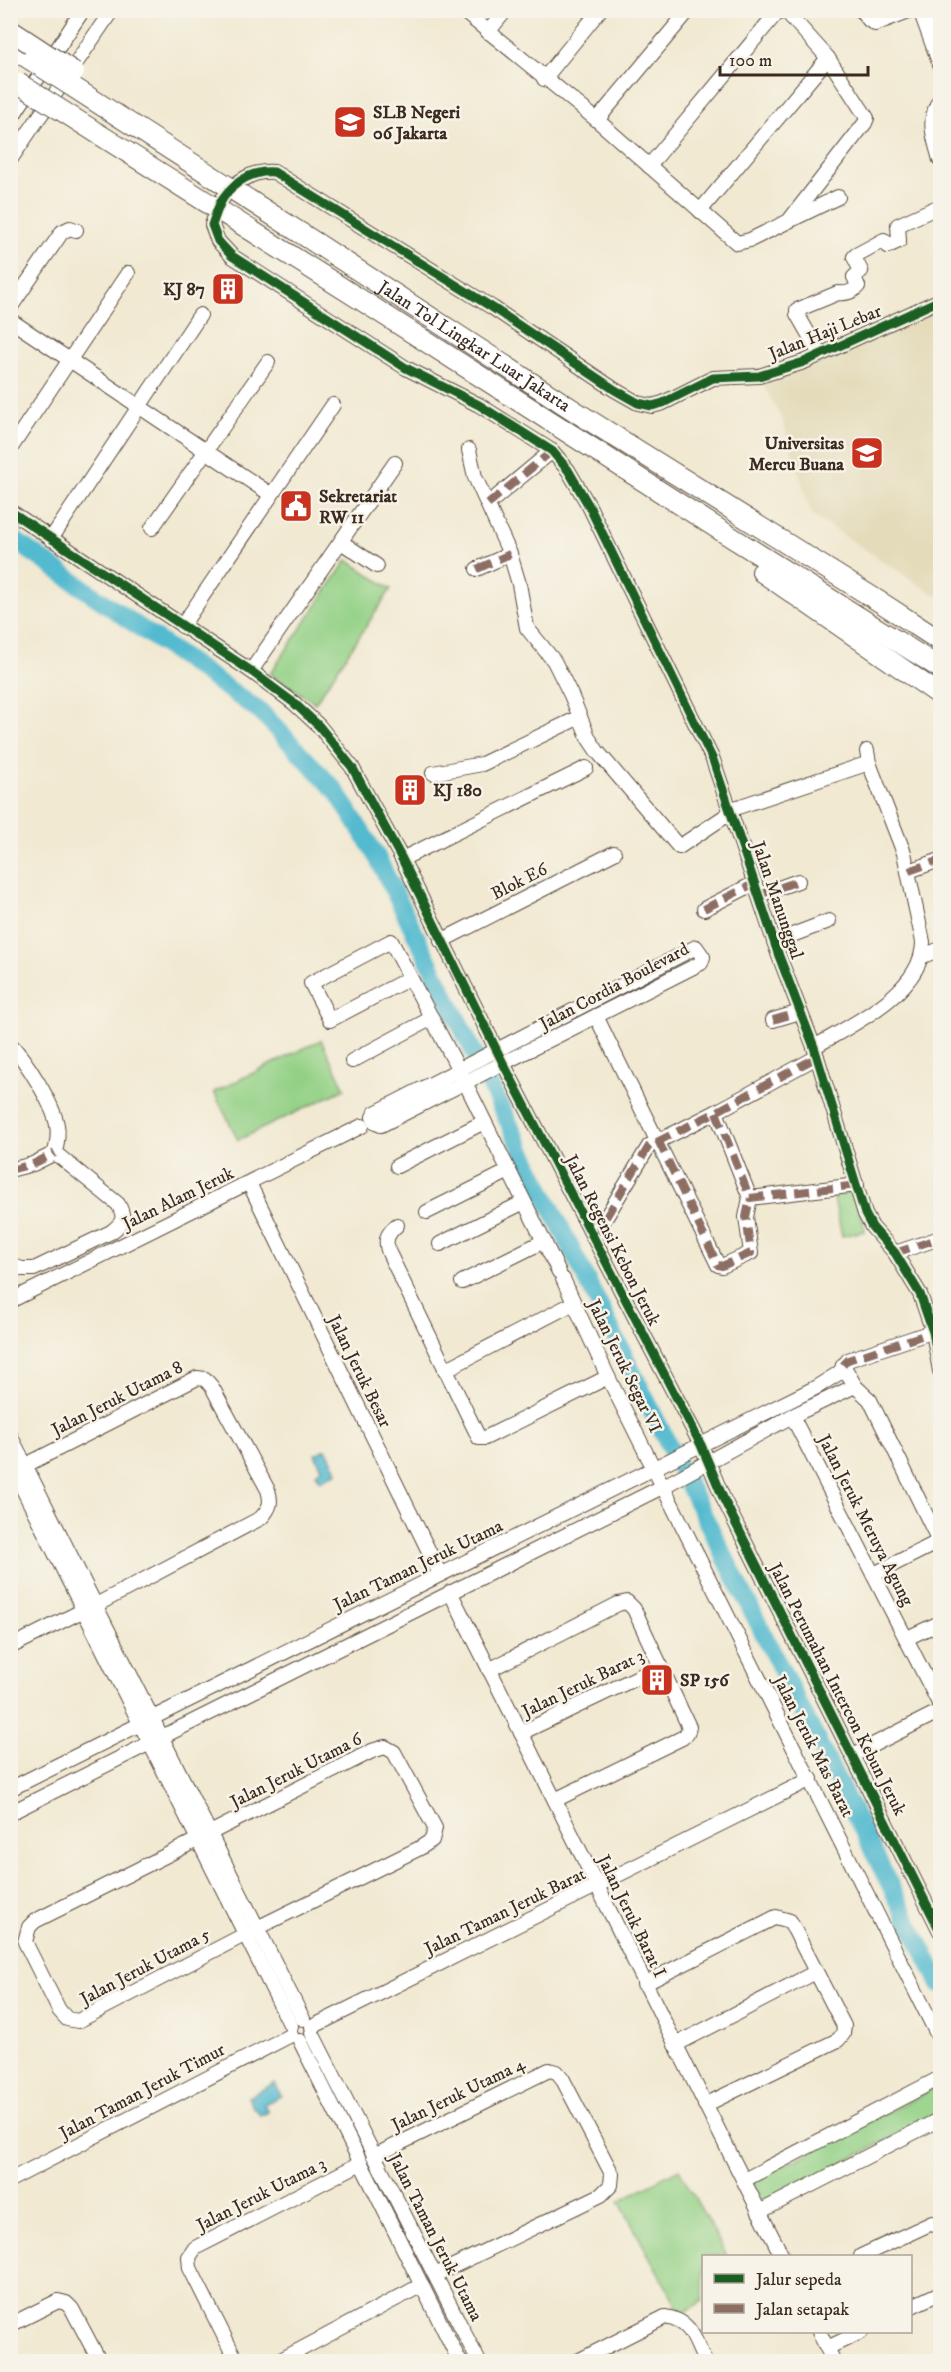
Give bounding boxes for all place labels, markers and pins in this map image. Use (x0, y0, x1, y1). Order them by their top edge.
place label: SLB Negeri 06 Jakarta (373, 102, 460, 145)
school or university icon: SLB Negeri 06 Jakarta (332, 104, 368, 140)
building icon: KJ 87 (210, 271, 246, 307)
place label: KJ 87 (163, 279, 205, 301)
place label: Universitas Mercu Buana (749, 433, 844, 476)
school or university icon: Universitas Mercu Buana (849, 435, 885, 471)
place label: Sekretariat RW 11 (319, 486, 397, 529)
public building icon: Sekretariat RW 11 (278, 488, 314, 524)
building icon: KJ 180 (392, 772, 428, 808)
place label: KJ 180 (433, 780, 482, 802)
building icon: SP 156 (639, 1662, 675, 1698)
place label: SP 156 (680, 1670, 730, 1692)

